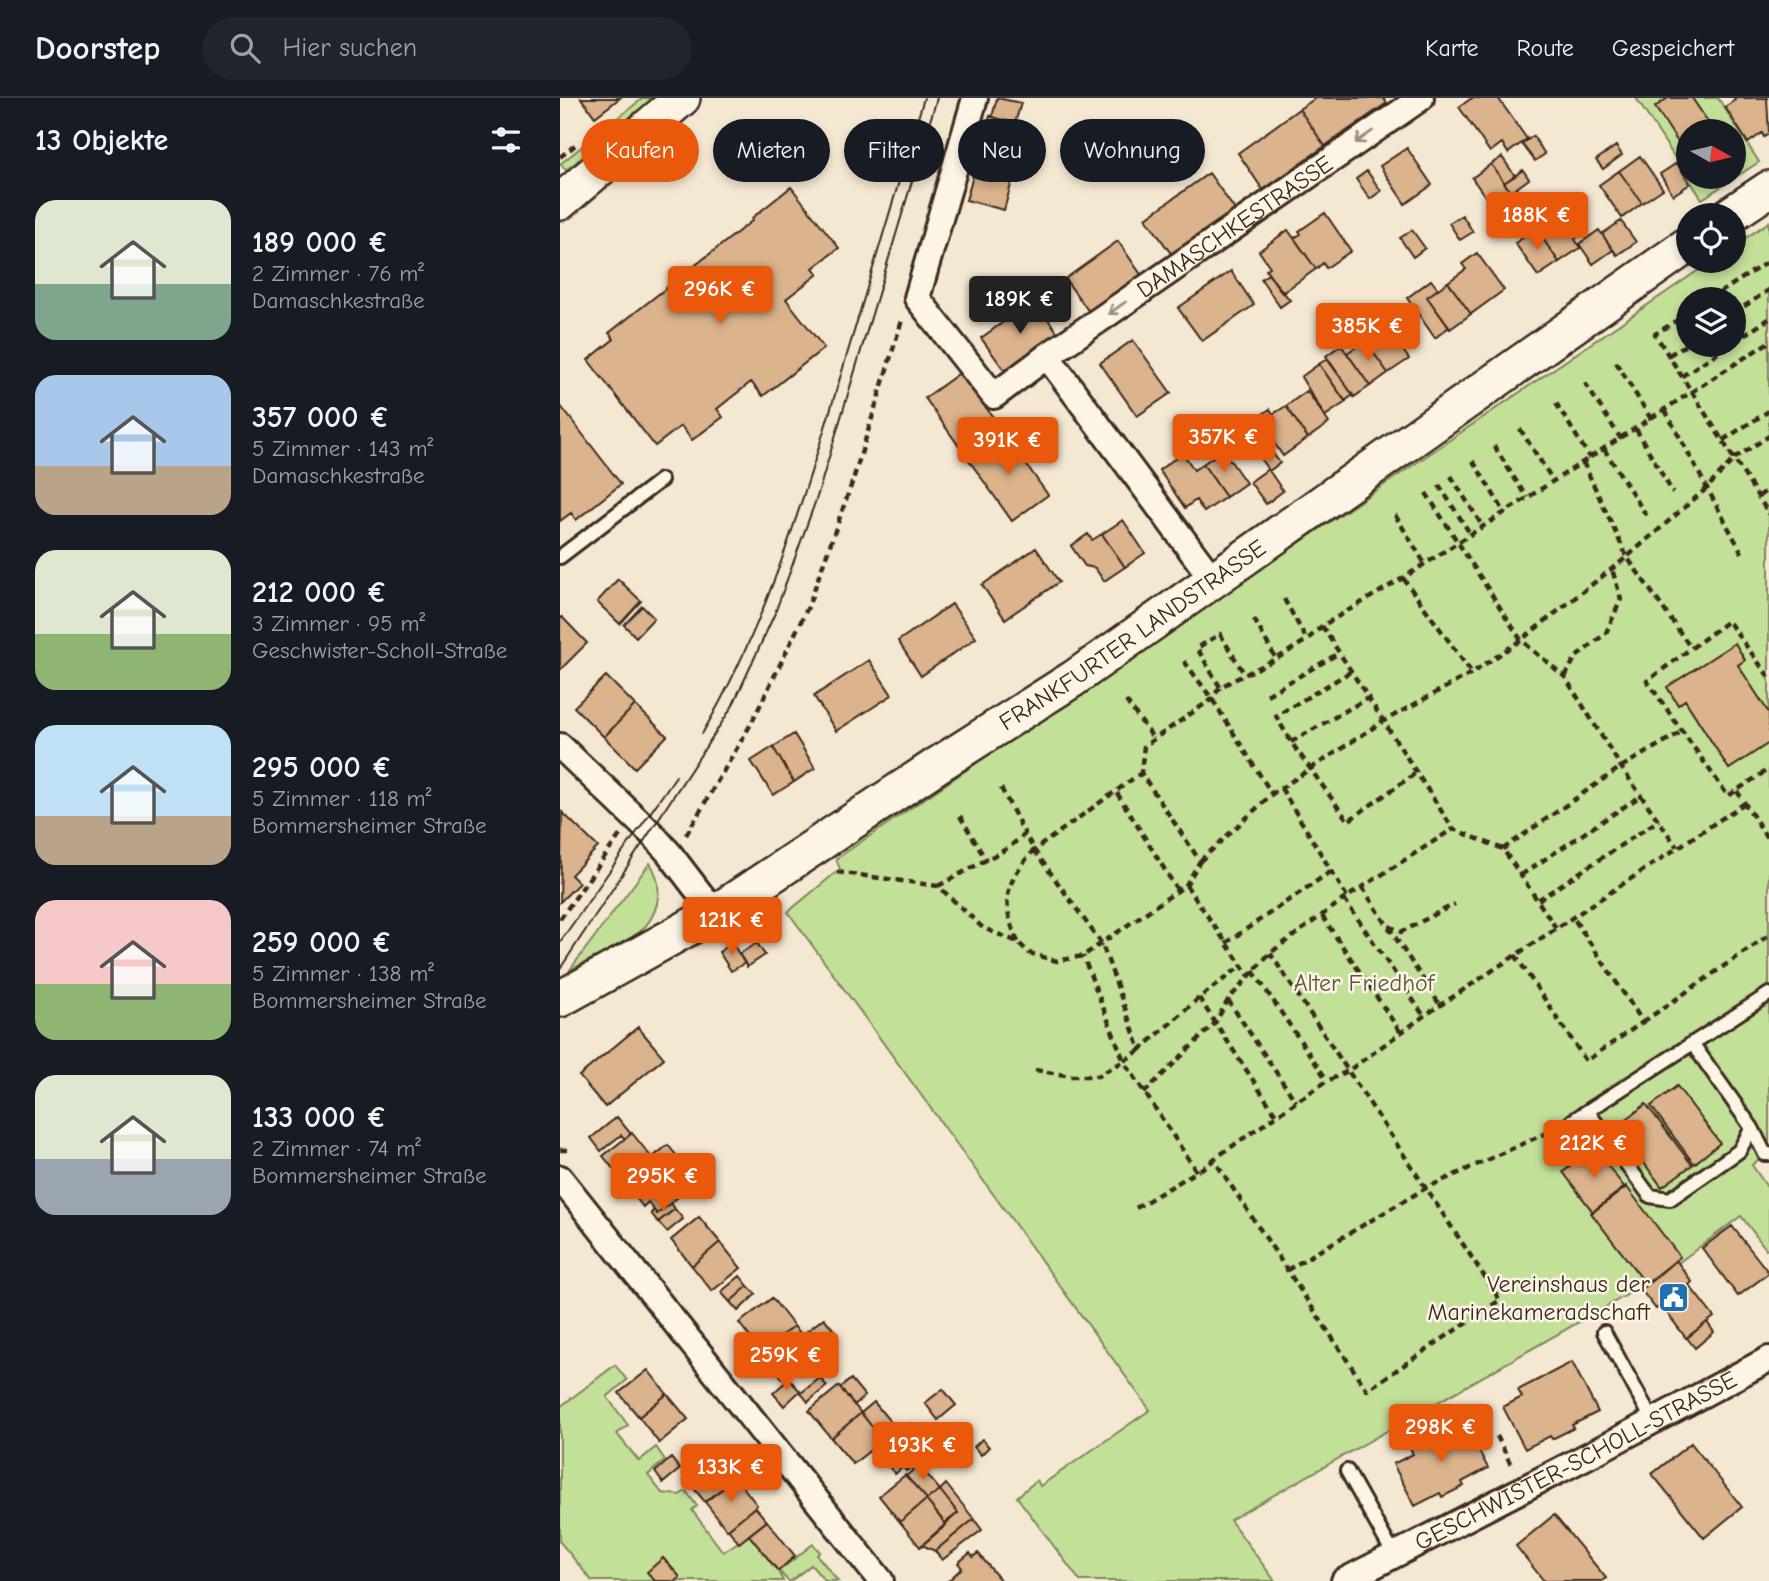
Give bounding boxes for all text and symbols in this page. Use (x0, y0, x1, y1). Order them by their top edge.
search box (202, 17, 692, 80)
text: Doorstep (35, 29, 160, 67)
icon: search (226, 29, 264, 67)
text: Hier suchen (282, 33, 417, 63)
text: Karte (1425, 34, 1479, 62)
text: Route (1517, 34, 1574, 62)
text: Gespeichert (1612, 34, 1734, 62)
chip: Kaufen (581, 119, 699, 182)
chip: Mieten (713, 119, 830, 182)
chip: Filter (844, 119, 944, 182)
chip: Neu (958, 119, 1046, 182)
chip: Wohnung (1060, 119, 1205, 182)
north arrow (1676, 119, 1746, 189)
map controls (1676, 119, 1746, 357)
icon: filters (487, 121, 525, 159)
text: 13 Objekte (35, 123, 168, 158)
one-way arrow (1355, 130, 1375, 144)
street label: DAMASCHKESTRASSE (1131, 149, 1338, 304)
pin: 188K € (1480, 192, 1594, 252)
text: 188K € (1502, 201, 1572, 228)
button: locate (1676, 203, 1746, 273)
text: 189 000 € (252, 225, 388, 260)
icon: home (91, 228, 175, 312)
text: 2 Zimmer · 76 m² (252, 260, 424, 287)
pin: 296K € (663, 266, 777, 326)
text: 296K € (684, 275, 756, 302)
pin: 189K € (963, 276, 1077, 336)
text: 189K € (985, 285, 1055, 312)
text: Damaschkestraße (252, 287, 425, 314)
button: layers (1676, 287, 1746, 357)
one-way arrow (1108, 301, 1127, 315)
pin: 385K € (1311, 303, 1425, 363)
text: 385K € (1332, 312, 1404, 339)
text: 357 000 € (252, 400, 390, 435)
icon: home (91, 403, 175, 487)
pin: 357K € (1167, 414, 1281, 474)
pin: 391K € (951, 418, 1065, 477)
text: 357K € (1189, 423, 1259, 450)
text: 391K € (973, 426, 1043, 453)
text: 5 Zimmer · 143 m² (252, 435, 433, 462)
text: Damaschkestraße (252, 462, 425, 489)
street label: FRANKFURTER LANDSTRASSE (994, 533, 1271, 736)
text: 212 000 € (252, 575, 387, 610)
icon: home (91, 578, 175, 662)
text: 3 Zimmer · 95 m² (252, 610, 425, 637)
text: Geschwister-Scholl-Straße (252, 637, 507, 664)
text: 295 000 € (252, 750, 392, 785)
icon: home (91, 753, 175, 837)
text: 5 Zimmer · 118 m² (252, 785, 431, 812)
text: Bommersheimer Straße (252, 812, 487, 839)
pin: 121K € (675, 898, 789, 957)
text: 121K € (699, 906, 765, 933)
text: 259 000 € (252, 925, 392, 960)
icon: home (91, 928, 175, 1012)
text: 5 Zimmer · 138 m² (252, 960, 434, 987)
park label: Alter Friedhof (1294, 969, 1436, 997)
text: Bommersheimer Straße (252, 987, 487, 1014)
text: 133 000 € (252, 1100, 387, 1135)
icon: home (91, 1103, 175, 1187)
pin: 212K € (1537, 1121, 1651, 1180)
text: 212K € (1560, 1129, 1628, 1156)
text: 2 Zimmer · 74 m² (252, 1135, 421, 1162)
pin: 295K € (606, 1154, 720, 1213)
text: Bommersheimer Straße (252, 1162, 487, 1189)
text: 295K € (627, 1162, 699, 1189)
place label: Vereinshaus der Marinekameradschaft (1427, 1270, 1651, 1326)
public building icon: Vereinshaus der Marinekameradschaft (1656, 1281, 1690, 1315)
pin: 259K € (729, 1332, 843, 1392)
text: 259K € (750, 1341, 822, 1368)
street label: GESCHWISTER-SCHOLL-STRASSE (1410, 1365, 1741, 1556)
pin: 298K € (1384, 1404, 1498, 1464)
text: 298K € (1405, 1413, 1477, 1440)
pin: 193K € (866, 1422, 980, 1482)
text: 193K € (888, 1431, 958, 1458)
pin: 133K € (674, 1444, 788, 1504)
text: 133K € (697, 1453, 765, 1480)

